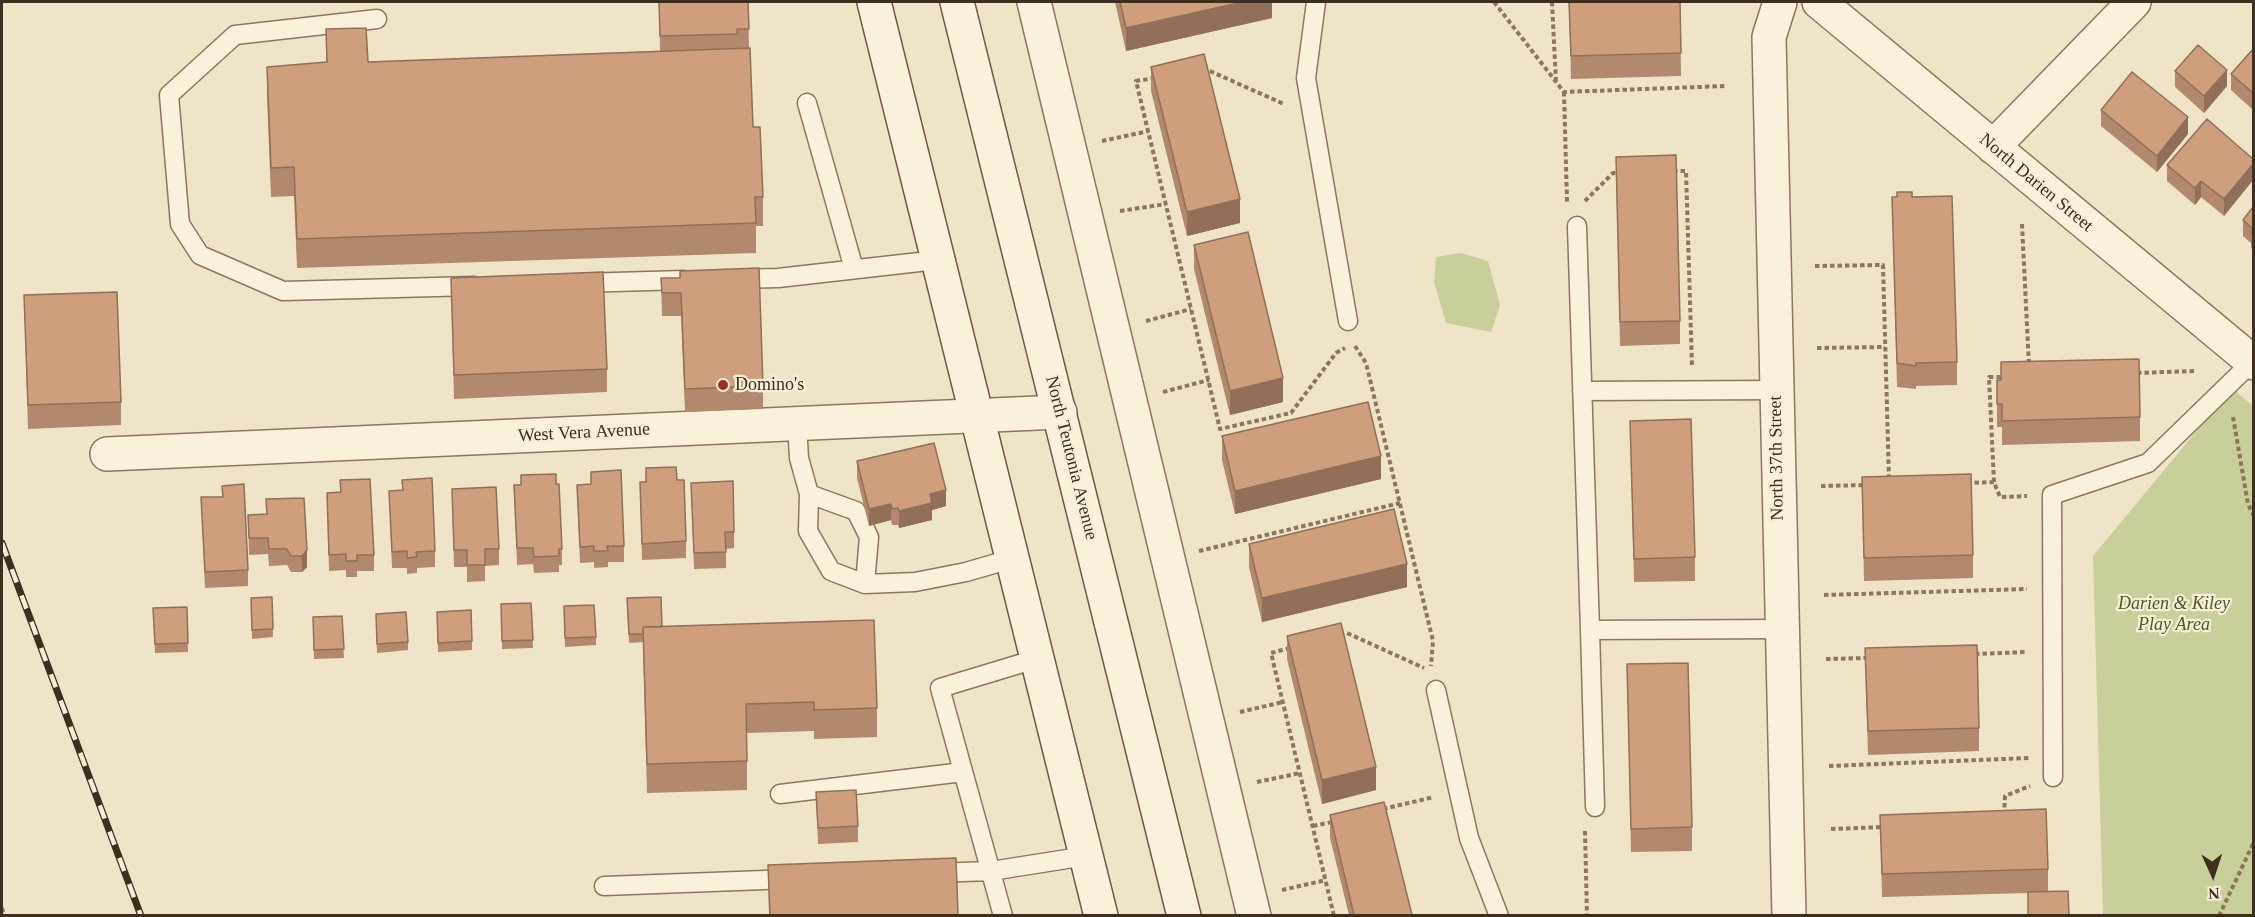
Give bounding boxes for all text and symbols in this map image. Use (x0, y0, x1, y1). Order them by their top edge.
street label: North Darien Street (1975, 129, 2097, 237)
place label: Domino's (735, 374, 804, 396)
street label: North Teutonia Avenue (1040, 374, 1102, 542)
marker: Domino's (716, 378, 730, 392)
street label: North 37th Street (1765, 395, 1789, 521)
street label: West Vera Avenue (517, 419, 651, 447)
park label: Darien & Kiley Play Area (2118, 593, 2230, 636)
north arrow (2183, 845, 2243, 905)
text: N (2208, 885, 2220, 902)

